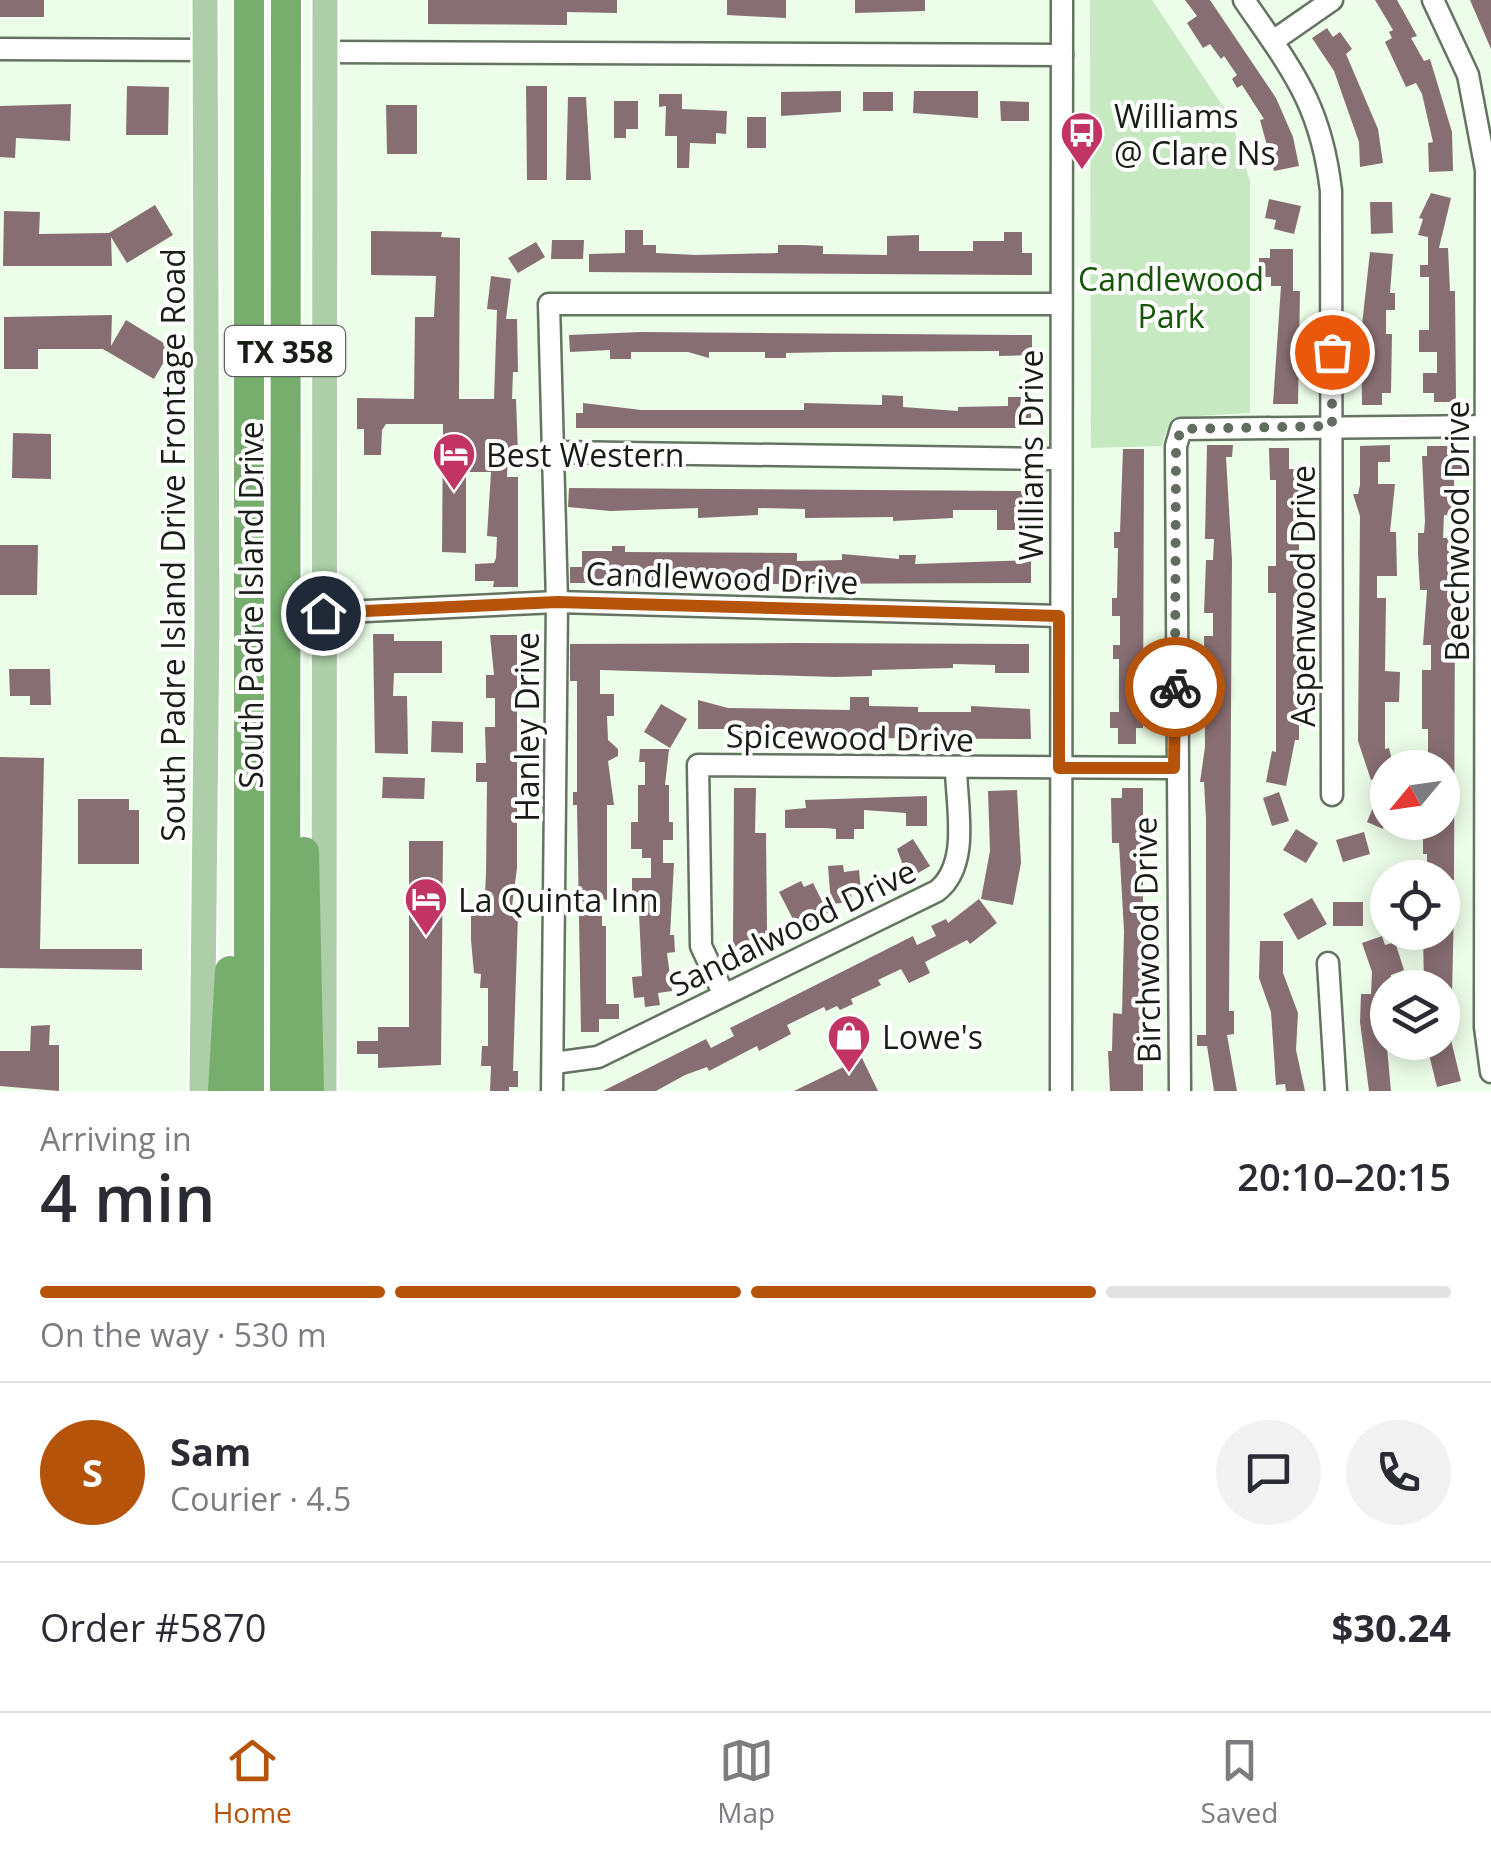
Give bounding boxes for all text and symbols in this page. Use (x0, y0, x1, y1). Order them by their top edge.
place label: Williams @ Clare Ns (1114, 94, 1276, 174)
bus stop icon: Williams @ Clare Ns (1059, 110, 1105, 171)
street label: South Padre Island Drive Frontage Road (151, 248, 194, 842)
park label: Candlewood Park (1078, 257, 1264, 337)
pin (1290, 310, 1375, 395)
icon: bag (1305, 325, 1360, 380)
road number: TX 358 (225, 326, 345, 376)
street label: Williams Drive (1009, 349, 1052, 561)
street label: Beechwood Drive (1435, 400, 1478, 662)
street label: South Padre Island Drive (229, 421, 272, 789)
hotel icon: Best Western (431, 431, 477, 492)
place label: Best Western (486, 433, 684, 476)
street label: Aspenwood Drive (1281, 465, 1324, 727)
street label: Candlewood Drive (585, 551, 859, 603)
pin (281, 571, 366, 656)
icon: home (296, 586, 351, 641)
street label: Hanley Drive (505, 632, 548, 822)
courier (1125, 637, 1225, 737)
icon: bike (1148, 660, 1203, 715)
street label: Spicewood Drive (726, 713, 974, 761)
north arrow (1370, 750, 1460, 840)
map controls (1370, 750, 1460, 1060)
street label: Birchwood Drive (1122, 816, 1170, 1064)
street label: Sandalwood Drive (661, 849, 923, 1005)
button: locate (1370, 860, 1460, 950)
hotel icon: La Quinta Inn (403, 876, 449, 937)
place label: La Quinta Inn (458, 878, 659, 921)
button: layers (1370, 970, 1460, 1060)
shop icon: Lowe's (826, 1013, 872, 1074)
place label: Lowe's (882, 1015, 983, 1058)
text: Arriving in (40, 1117, 192, 1160)
text: 20:10–20:15 (1237, 1150, 1451, 1202)
text: 4 min (40, 1153, 215, 1241)
text: On the way · 530 m (40, 1313, 327, 1356)
button: chat (1216, 1420, 1321, 1525)
button: phone (1346, 1420, 1451, 1525)
text: Sam (170, 1425, 251, 1477)
text: S (82, 1446, 103, 1498)
text: Courier · 4.5 (170, 1477, 351, 1520)
text: Order #5870 (40, 1601, 267, 1653)
text: $30.24 (1332, 1601, 1451, 1653)
tab: Home (213, 1733, 292, 1831)
tab: Map (717, 1733, 775, 1831)
tab: Saved (1201, 1733, 1278, 1831)

